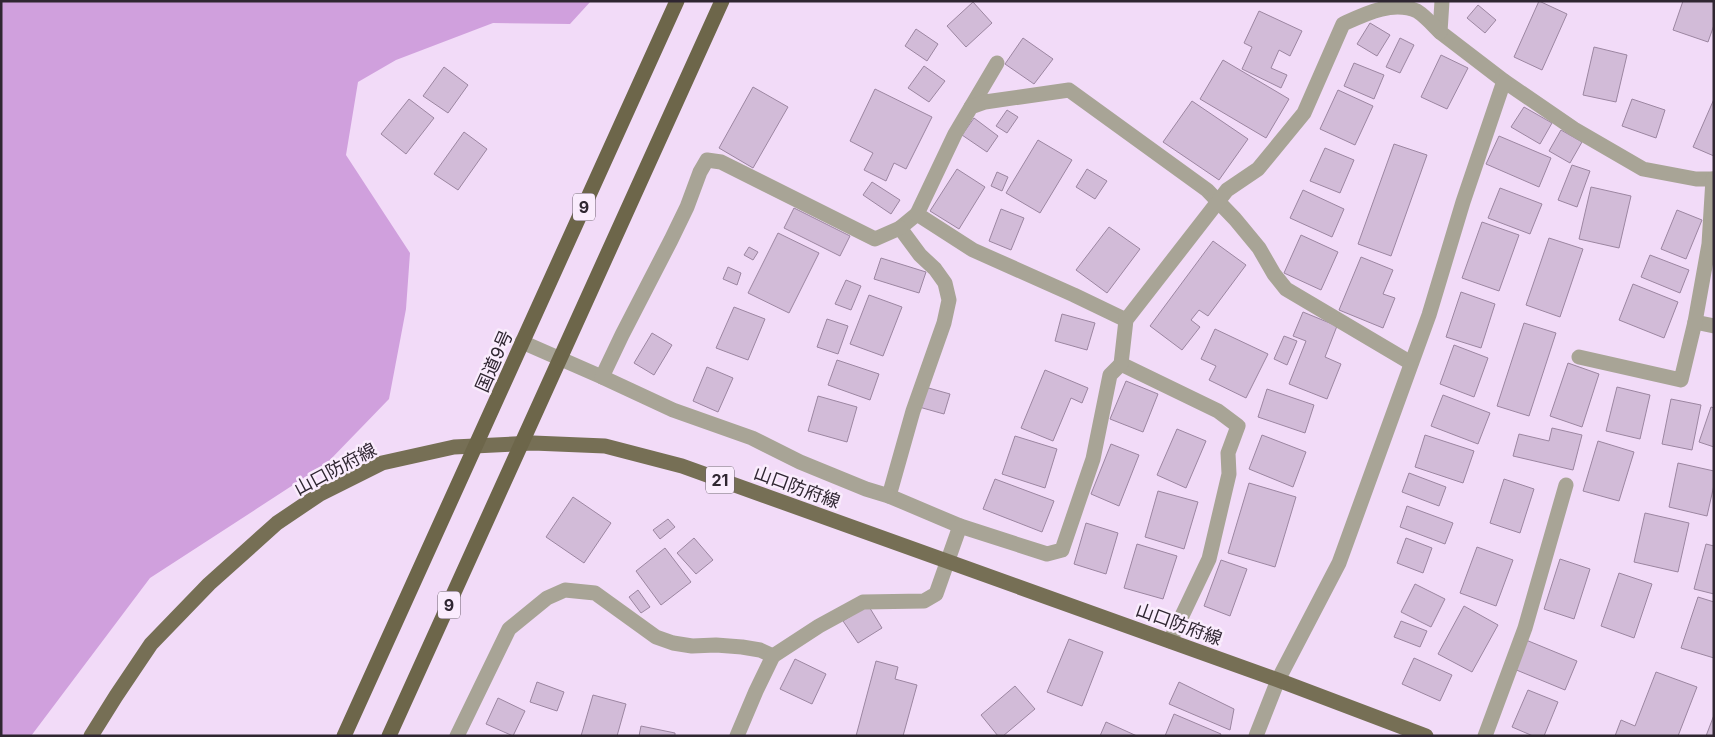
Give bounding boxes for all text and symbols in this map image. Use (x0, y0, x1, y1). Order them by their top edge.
road number: 9 (573, 193, 595, 220)
street label: 国道9号 (471, 327, 517, 395)
street label: 山口防府線 (290, 439, 380, 499)
street label: 山口防府線 (751, 462, 843, 512)
road number: 21 (706, 466, 734, 494)
road number: 9 (438, 592, 460, 618)
street label: 山口防府線 (1133, 599, 1225, 649)

